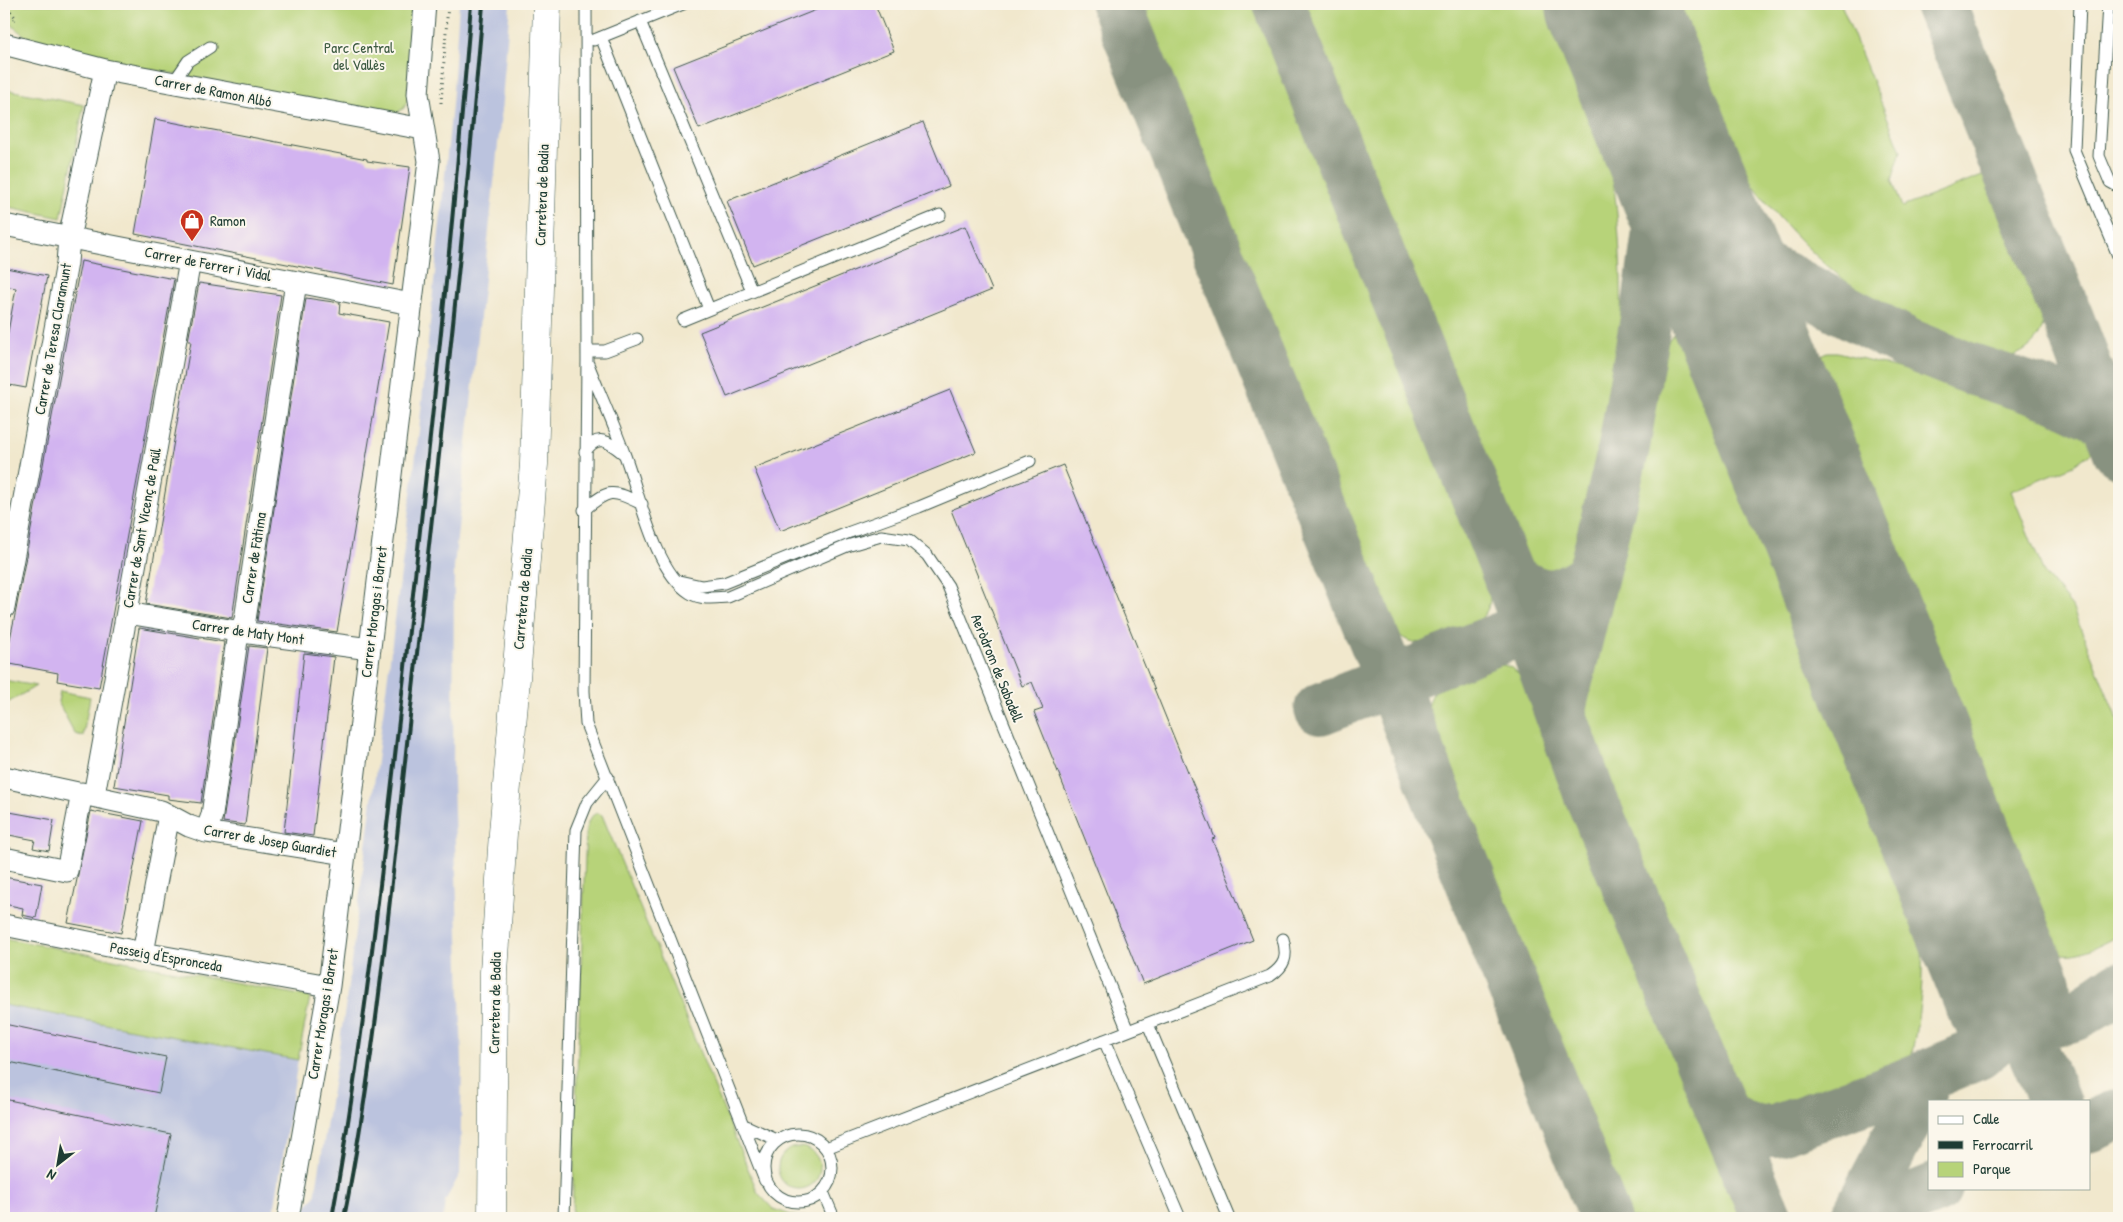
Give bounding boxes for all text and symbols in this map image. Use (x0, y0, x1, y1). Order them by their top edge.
park label: Parc Central del Vallès (324, 37, 394, 75)
street label: Carrer de Ramon Albó (153, 69, 273, 112)
street label: Carretera de Badia (529, 144, 554, 246)
shop icon: Ramon (179, 208, 205, 242)
place label: Ramon (210, 210, 246, 231)
street label: Carrer de Ferrer i Vidal (143, 241, 273, 286)
street label: Carrer de Teresa Claramunt (29, 261, 76, 416)
street label: Carrer de Sant Vicenç de Paül (117, 446, 166, 610)
street label: Carrer de Fàtima (236, 511, 271, 605)
street label: Carrer Moragas i Barret (355, 544, 392, 679)
street label: Carretera de Badia (508, 547, 537, 651)
street label: Aeròdrom de Sabadell (966, 611, 1029, 725)
street label: Carrer de Maty Mont (191, 613, 306, 650)
street label: Carrer de Josep Guardiet (202, 818, 339, 863)
street label: Passeig d'Espronceda (108, 936, 224, 977)
street label: Carrer Moragas i Barret (302, 946, 343, 1081)
street label: Carretera de Badia (483, 952, 506, 1054)
legend (1928, 1100, 2090, 1190)
text: Calle (1973, 1108, 2000, 1129)
text: Ferrocarril (1972, 1134, 2033, 1155)
north arrow (32, 1140, 82, 1190)
text: Parque (1973, 1158, 2011, 1179)
text: N (42, 1165, 59, 1186)

